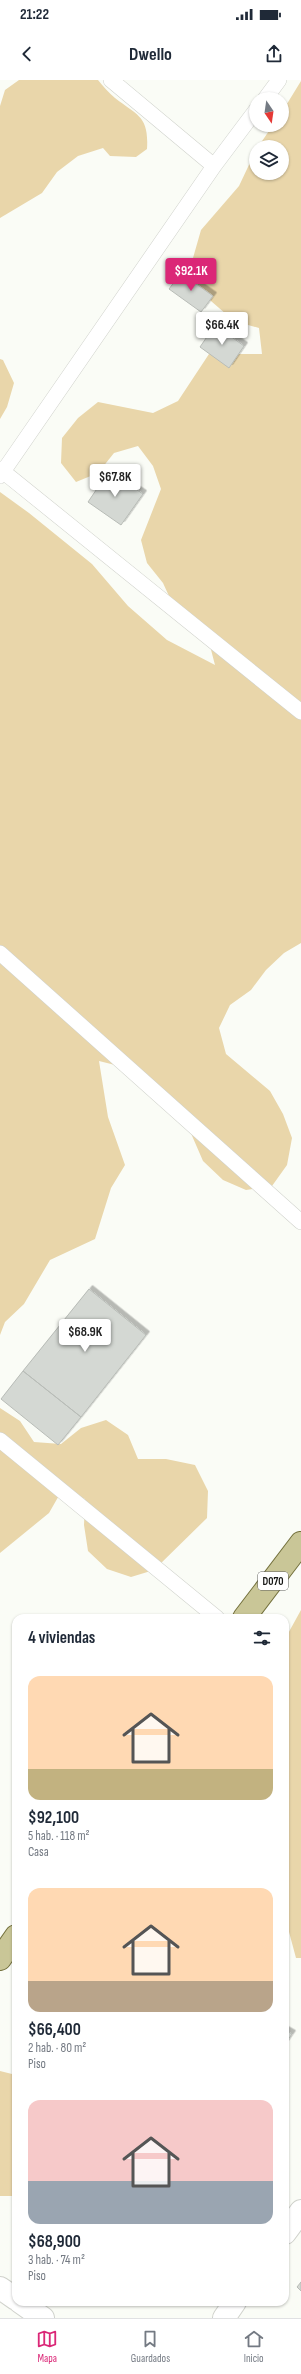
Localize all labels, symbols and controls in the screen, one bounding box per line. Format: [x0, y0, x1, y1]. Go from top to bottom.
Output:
text: 21:22 [20, 5, 49, 24]
icon: back [16, 43, 38, 65]
icon: share [263, 43, 285, 65]
text: Dwello [129, 44, 172, 65]
north arrow [249, 92, 289, 132]
map controls [249, 92, 289, 180]
button: layers [249, 140, 289, 180]
pin: $92.1K [158, 258, 224, 292]
text: $92.1K [174, 263, 208, 279]
pin: $66.4K [189, 312, 255, 346]
text: $66.4K [205, 317, 239, 333]
pin: $67.8K [82, 464, 148, 498]
text: $67.8K [99, 469, 131, 485]
pin: $68.9K [52, 1319, 118, 1353]
text: $68.9K [68, 1324, 102, 1340]
road number: D070 [258, 1572, 288, 1590]
icon: filters [251, 1627, 273, 1649]
text: 4 viviendas [28, 1628, 95, 1648]
icon: home [115, 1702, 187, 1774]
text: $92,100 [28, 1808, 79, 1828]
text: 5 hab. · 118 m² [28, 1828, 90, 1844]
text: Casa [28, 1844, 49, 1860]
icon: home [115, 1914, 187, 1986]
text: $66,400 [28, 2020, 81, 2040]
text: 2 hab. · 80 m² [28, 2040, 86, 2056]
text: Piso [28, 2056, 46, 2072]
icon: home [115, 2126, 187, 2198]
text: $68,900 [28, 2232, 81, 2252]
text: 3 hab. · 74 m² [28, 2252, 85, 2268]
text: Piso [28, 2268, 46, 2284]
tab: Mapa [36, 2328, 58, 2365]
tab: Guardados [131, 2328, 170, 2365]
tab: Inicio [243, 2328, 265, 2365]

